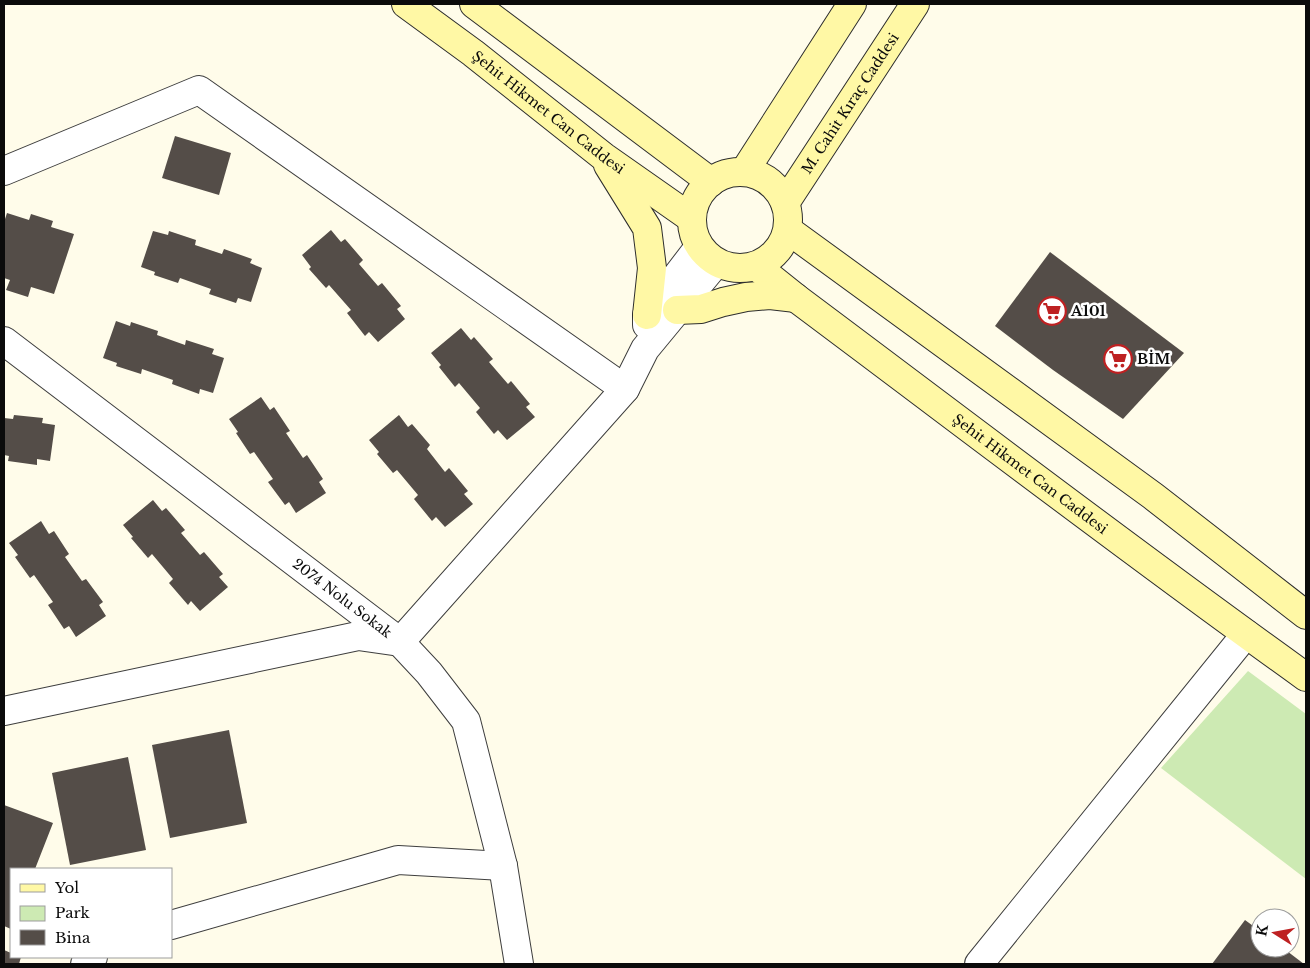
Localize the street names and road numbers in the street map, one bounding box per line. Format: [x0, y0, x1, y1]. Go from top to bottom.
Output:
street label: M. Cahit Kıraç Caddesi [798, 29, 903, 177]
street label: Şehit Hikmet Can Caddesi [468, 47, 629, 178]
street label: Şehit Hikmet Can Caddesi [949, 410, 1111, 538]
street label: 2074 Nolu Sokak [289, 555, 396, 642]

